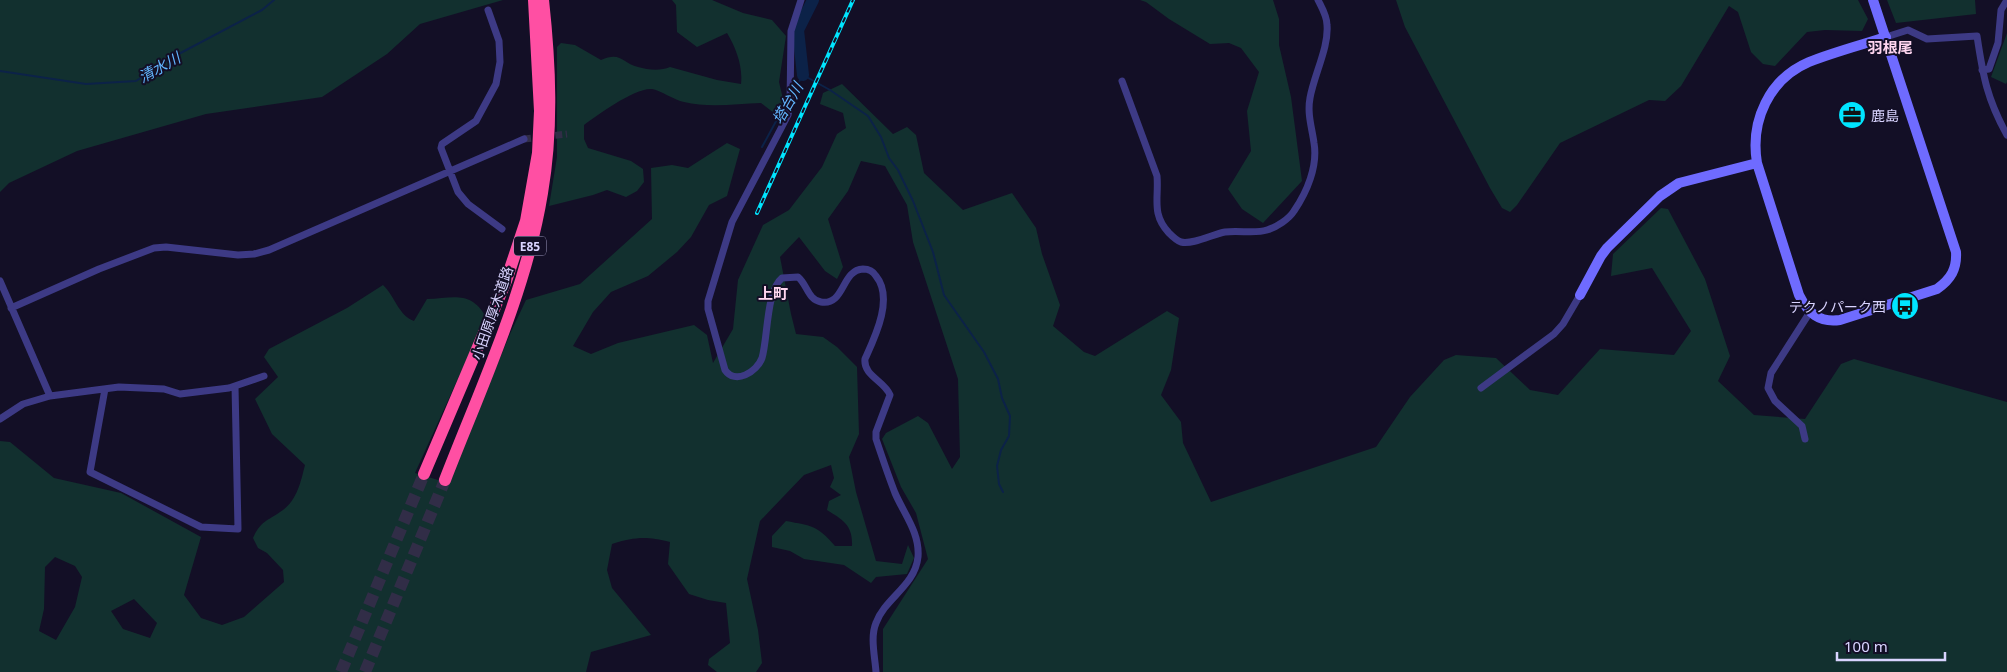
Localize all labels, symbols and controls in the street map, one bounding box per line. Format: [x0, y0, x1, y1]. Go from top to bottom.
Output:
district label: 羽根尾 [1867, 37, 1913, 57]
water label: 清水川 [134, 46, 185, 87]
water label: 塔台川 [767, 77, 808, 127]
office icon: 鹿島 [1837, 100, 1867, 130]
place label: 鹿島 [1871, 106, 1899, 125]
road number: E85 [514, 237, 546, 256]
street label: 小田原厚木道路 [467, 264, 517, 362]
district label: 上町 [758, 283, 788, 303]
bus stop icon: テクノパーク西 [1890, 291, 1920, 321]
place label: テクノパーク西 [1789, 297, 1886, 316]
scale bar [1837, 630, 1944, 662]
text: 100 m [1844, 636, 1888, 656]

